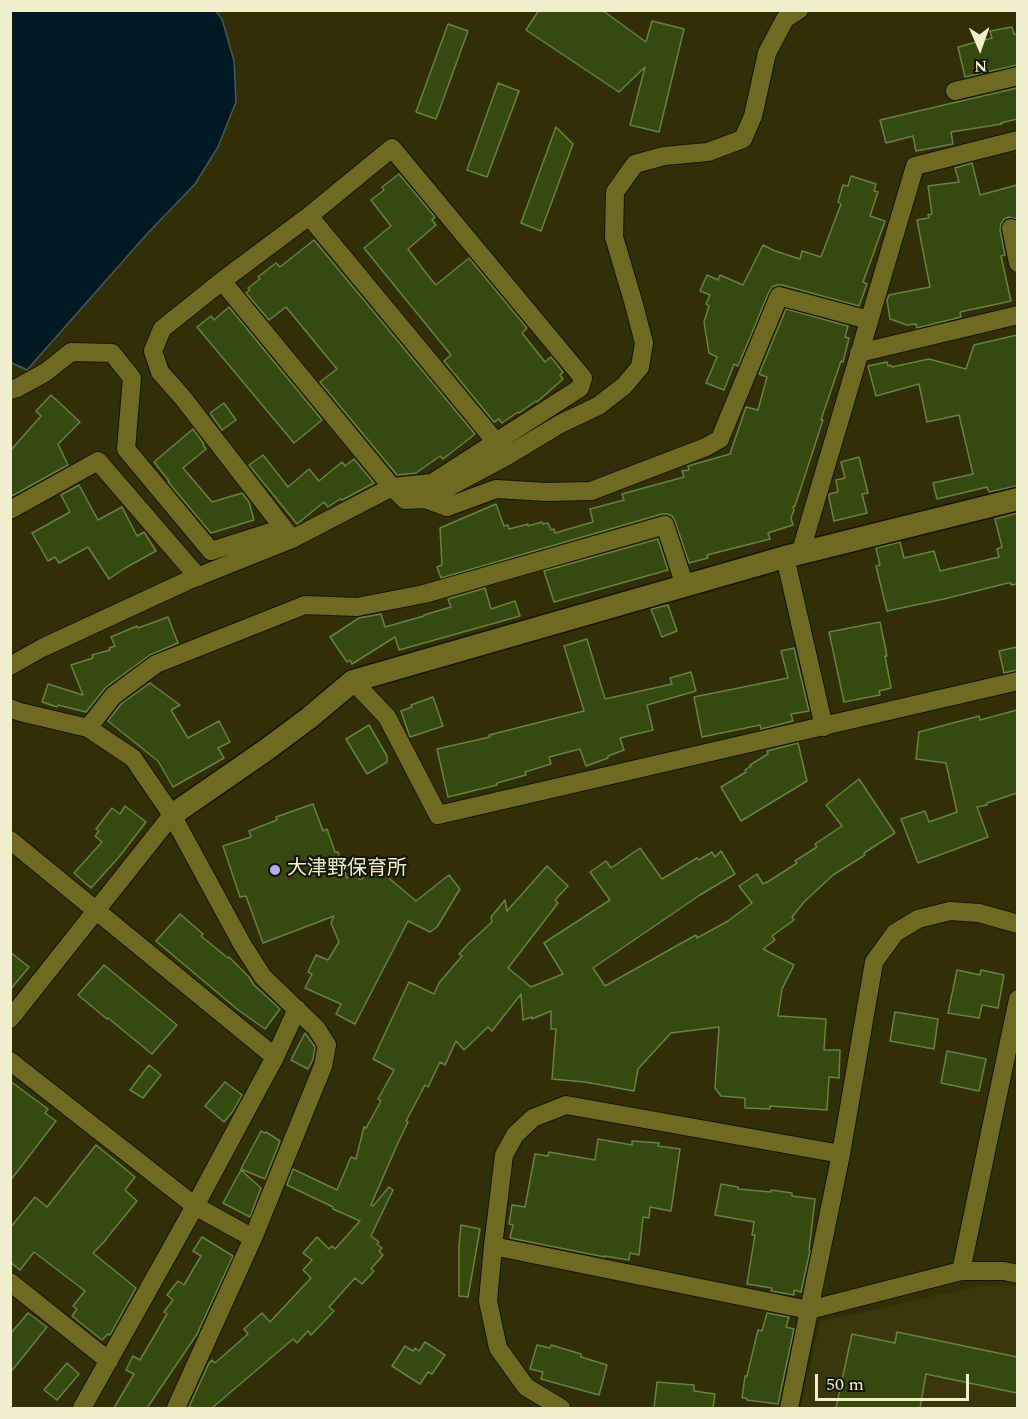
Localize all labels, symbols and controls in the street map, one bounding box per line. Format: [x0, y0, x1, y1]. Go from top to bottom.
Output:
north arrow [950, 18, 1010, 78]
text: N [974, 54, 988, 78]
place label: 大津野保育所 [287, 858, 407, 882]
marker: 大津野保育所 [268, 863, 282, 877]
scale bar [818, 1362, 972, 1400]
text: 50 m [826, 1371, 864, 1398]

